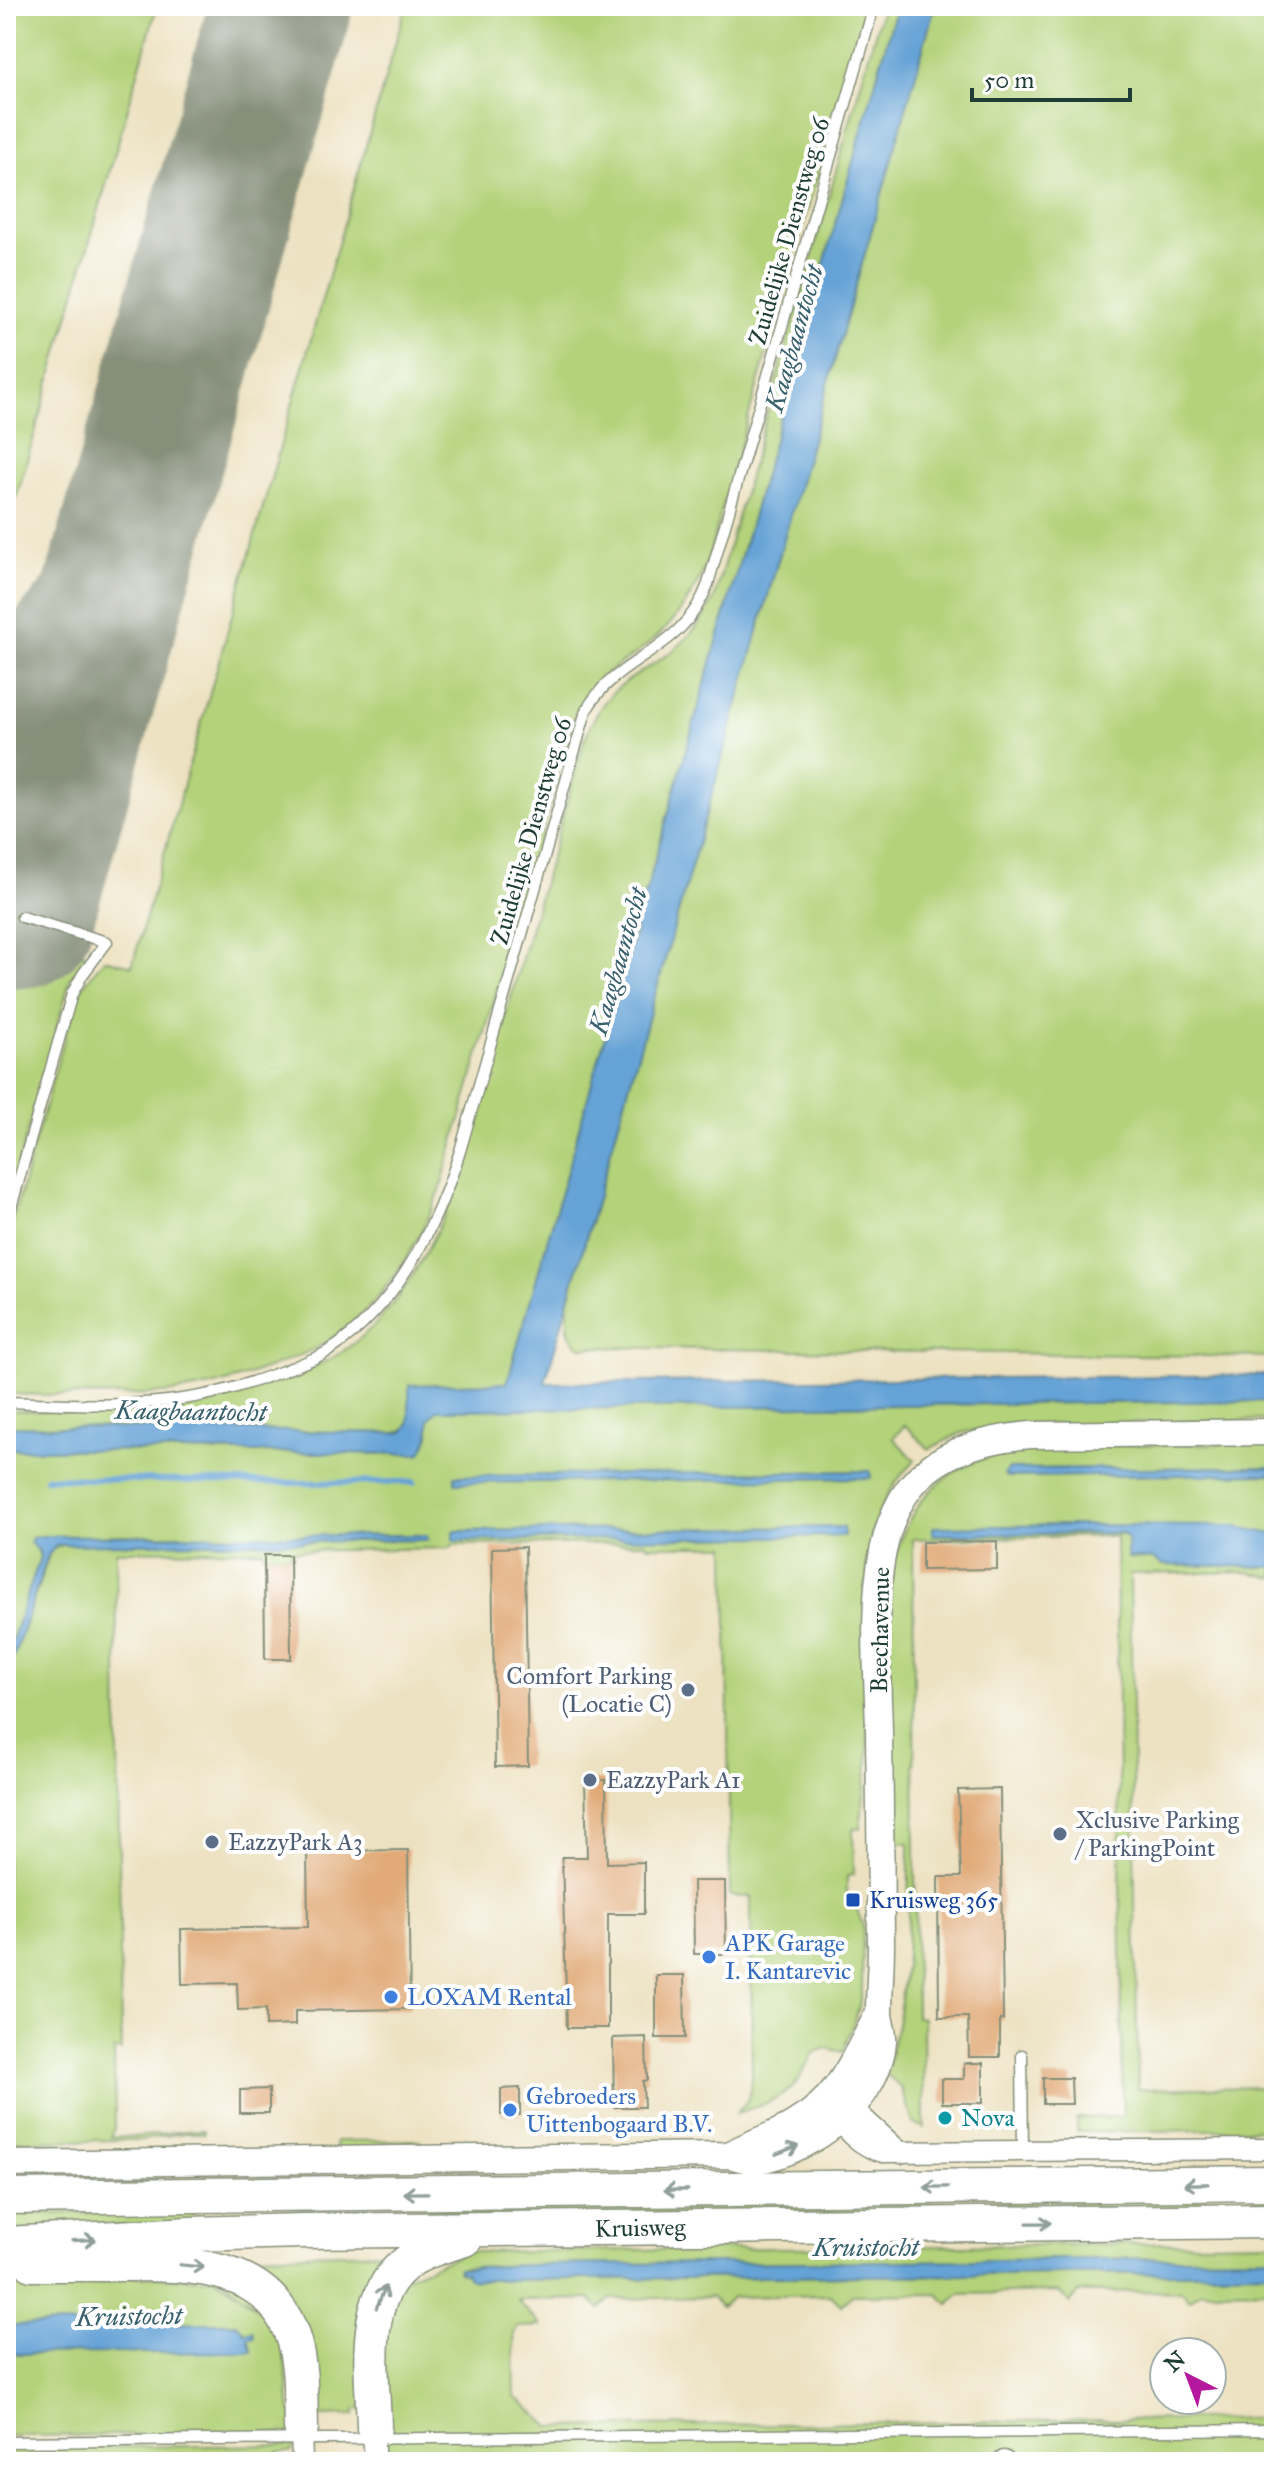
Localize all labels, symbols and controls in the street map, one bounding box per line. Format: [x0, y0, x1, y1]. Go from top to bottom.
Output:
scale bar [972, 52, 1130, 102]
text: 50 m [984, 65, 1034, 95]
street label: Zuidelijke Dienstweg 06 [742, 113, 836, 348]
water label: Kaagbaantocht [757, 259, 831, 417]
street label: Zuidelijke Dienstweg 06 [484, 713, 578, 948]
water label: Kaagbaantocht [581, 882, 655, 1040]
water label: Kaagbaantocht [113, 1394, 269, 1428]
street label: Beechavenue [864, 1567, 896, 1693]
place label: Comfort Parking (Locatie C) [506, 1661, 673, 1719]
marker: Comfort Parking (Locatie C) [679, 1681, 697, 1699]
place label: EazzyPark A1 [606, 1765, 741, 1795]
marker: EazzyPark A1 [581, 1771, 599, 1789]
place label: Xclusive Parking / ParkingPoint [1074, 1805, 1240, 1863]
marker: Xclusive Parking / ParkingPoint [1051, 1825, 1069, 1843]
place label: EazzyPark A3 [228, 1827, 363, 1857]
marker: EazzyPark A3 [203, 1833, 221, 1851]
place label: Kruisweg 365 [869, 1885, 998, 1915]
marker: Kruisweg 365 [844, 1891, 862, 1909]
place label: APK Garage I. Kantarevic [724, 1928, 851, 1986]
marker: APK Garage I. Kantarevic [700, 1948, 718, 1966]
place label: LOXAM Rental [407, 1982, 572, 2012]
marker: LOXAM Rental [382, 1988, 400, 2006]
place label: Gebroeders Uittenbogaard B.V. [526, 2081, 712, 2139]
marker: Gebroeders Uittenbogaard B.V. [501, 2101, 519, 2119]
place label: Nova [961, 2103, 1015, 2133]
marker: Nova [936, 2109, 954, 2127]
one-way arrow [774, 2142, 799, 2156]
one-way arrow [1183, 2176, 1210, 2192]
one-way arrow [923, 2179, 950, 2195]
one-way arrow [663, 2182, 690, 2198]
one-way arrow [403, 2185, 430, 2200]
street label: Kruisweg [594, 2212, 687, 2244]
one-way arrow [1025, 2216, 1052, 2231]
water label: Kruistocht [811, 2231, 921, 2263]
one-way arrow [70, 2232, 97, 2247]
one-way arrow [178, 2258, 205, 2273]
one-way arrow [374, 2286, 389, 2310]
water label: Kruistocht [74, 2299, 184, 2333]
north arrow [1148, 2336, 1228, 2416]
text: N [1159, 2345, 1191, 2378]

